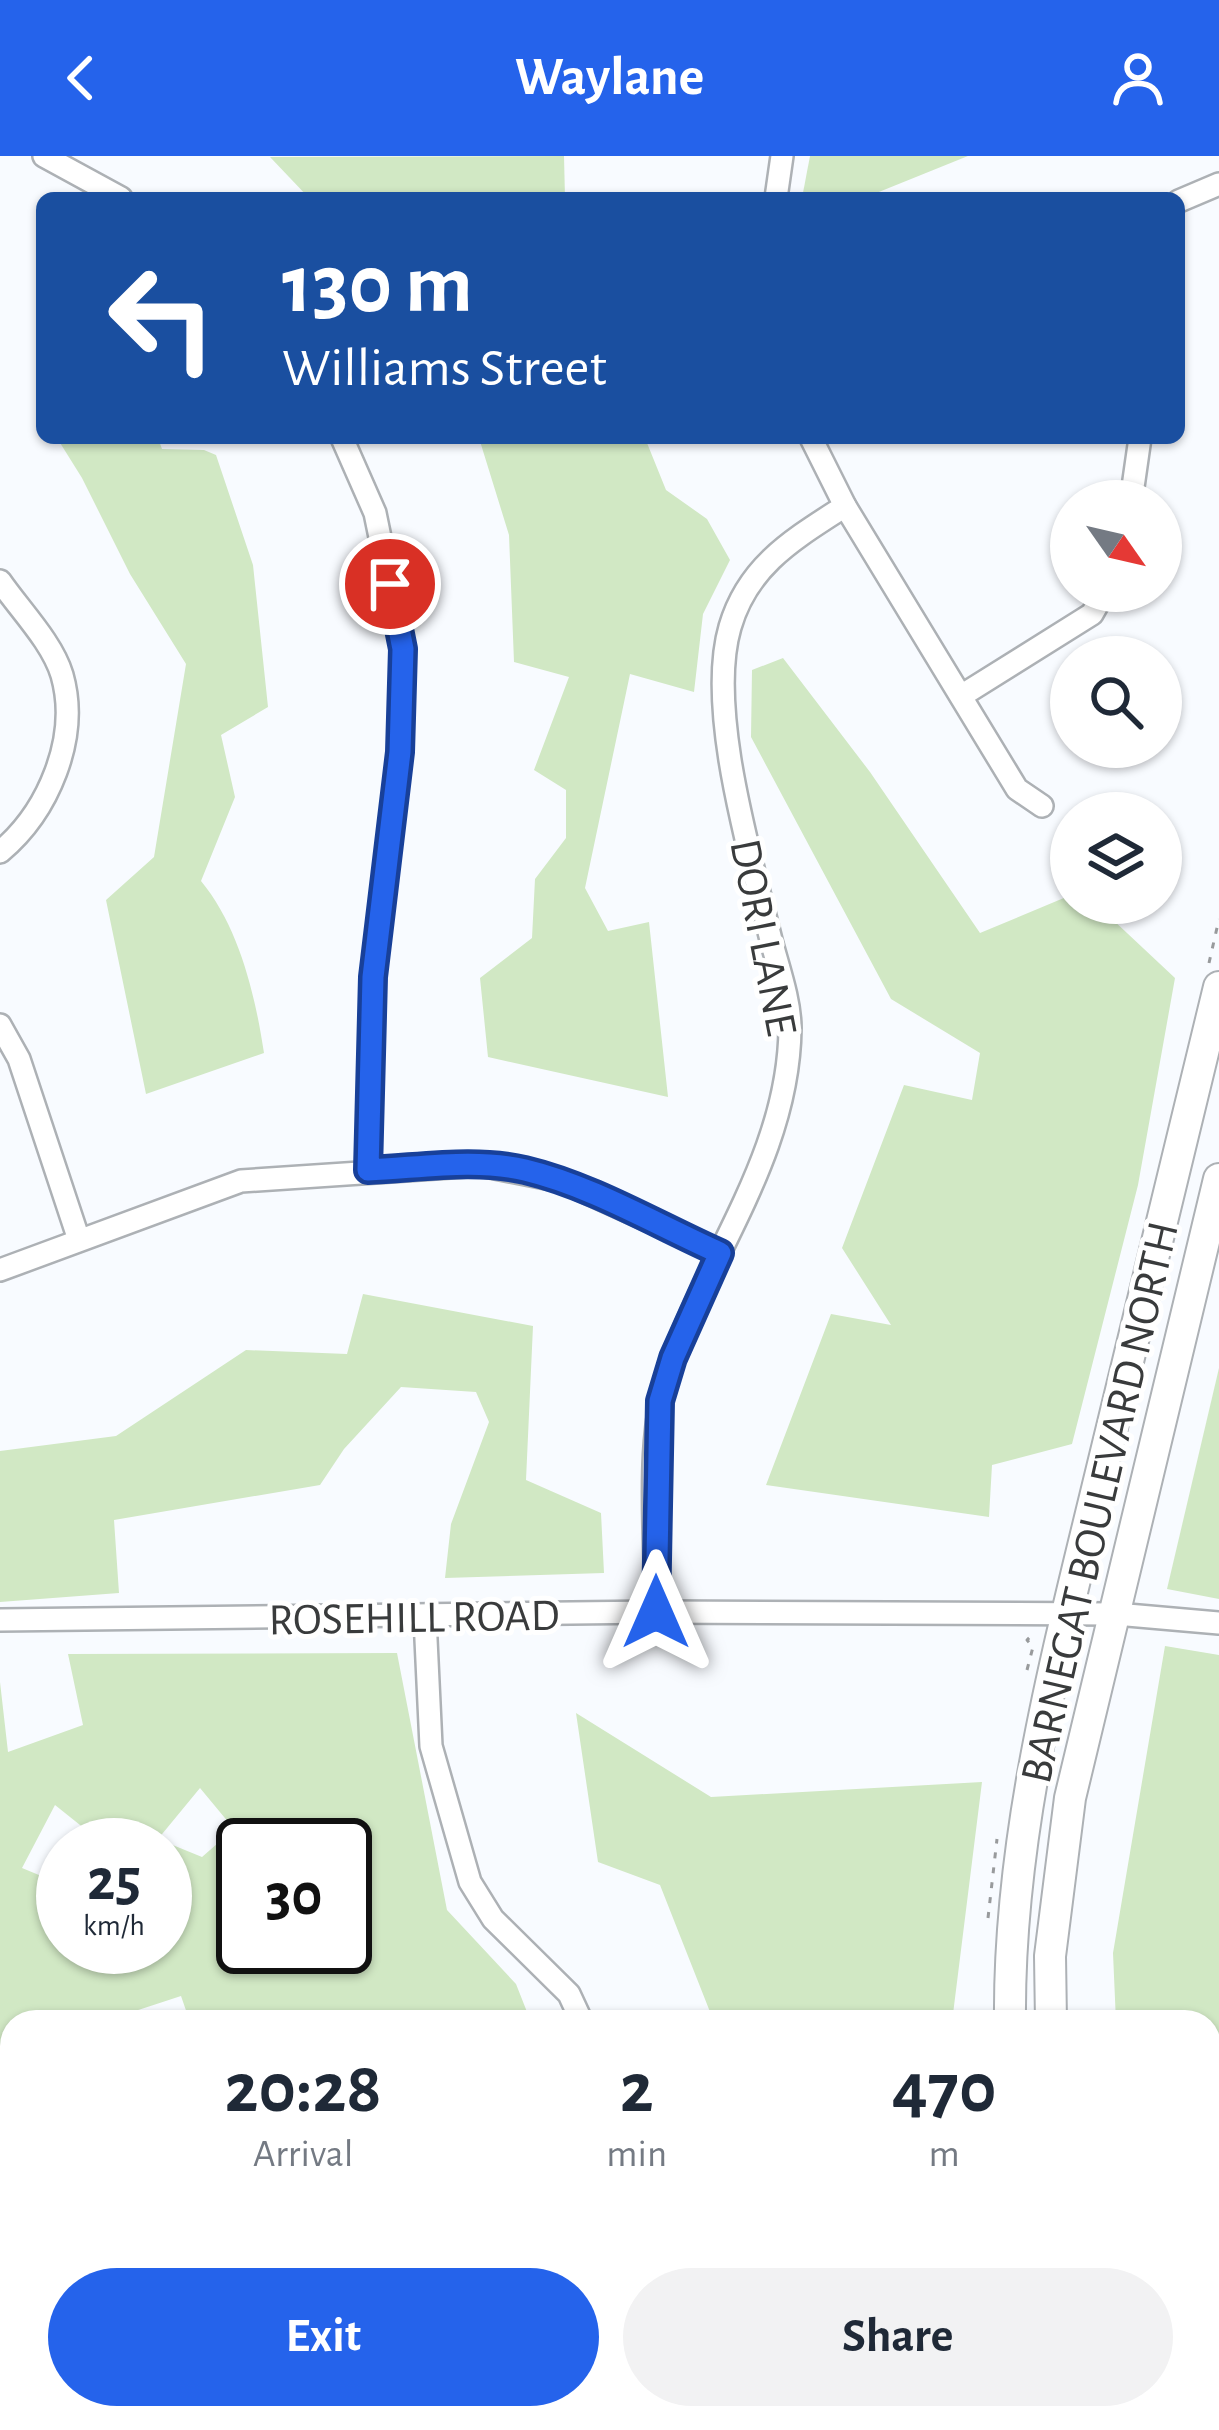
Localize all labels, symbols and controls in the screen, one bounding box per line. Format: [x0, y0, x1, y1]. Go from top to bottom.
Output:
icon: back [48, 45, 114, 111]
icon: person [1105, 45, 1171, 111]
text: Waylane [515, 51, 704, 105]
icon: left [84, 240, 240, 396]
text: 130 m [282, 244, 473, 328]
text: Williams Street [282, 342, 607, 396]
north arrow [1050, 480, 1182, 612]
map controls [1050, 480, 1182, 924]
pin [339, 533, 441, 635]
icon: arrive [357, 551, 423, 617]
button: search [1050, 636, 1182, 768]
button: layers [1050, 792, 1182, 924]
street label: DORI LANE [721, 835, 804, 1040]
street label: BARNEGAT BOULEVARD NORTH [1014, 1217, 1187, 1788]
position arrow [593, 1549, 719, 1675]
street label: ROSEHILL ROAD [268, 1593, 560, 1644]
speed limit sign: 30 [216, 1818, 372, 1974]
text: 25 [87, 1851, 141, 1911]
text: km/h [83, 1911, 145, 1941]
text: 20:28 [225, 2053, 382, 2125]
text: 2 [620, 2053, 654, 2125]
text: 470 [892, 2053, 996, 2125]
text: Arrival [253, 2135, 353, 2174]
text: min [606, 2135, 667, 2174]
text: m [928, 2135, 960, 2174]
button: Exit [48, 2268, 599, 2406]
button: Share [623, 2268, 1173, 2406]

